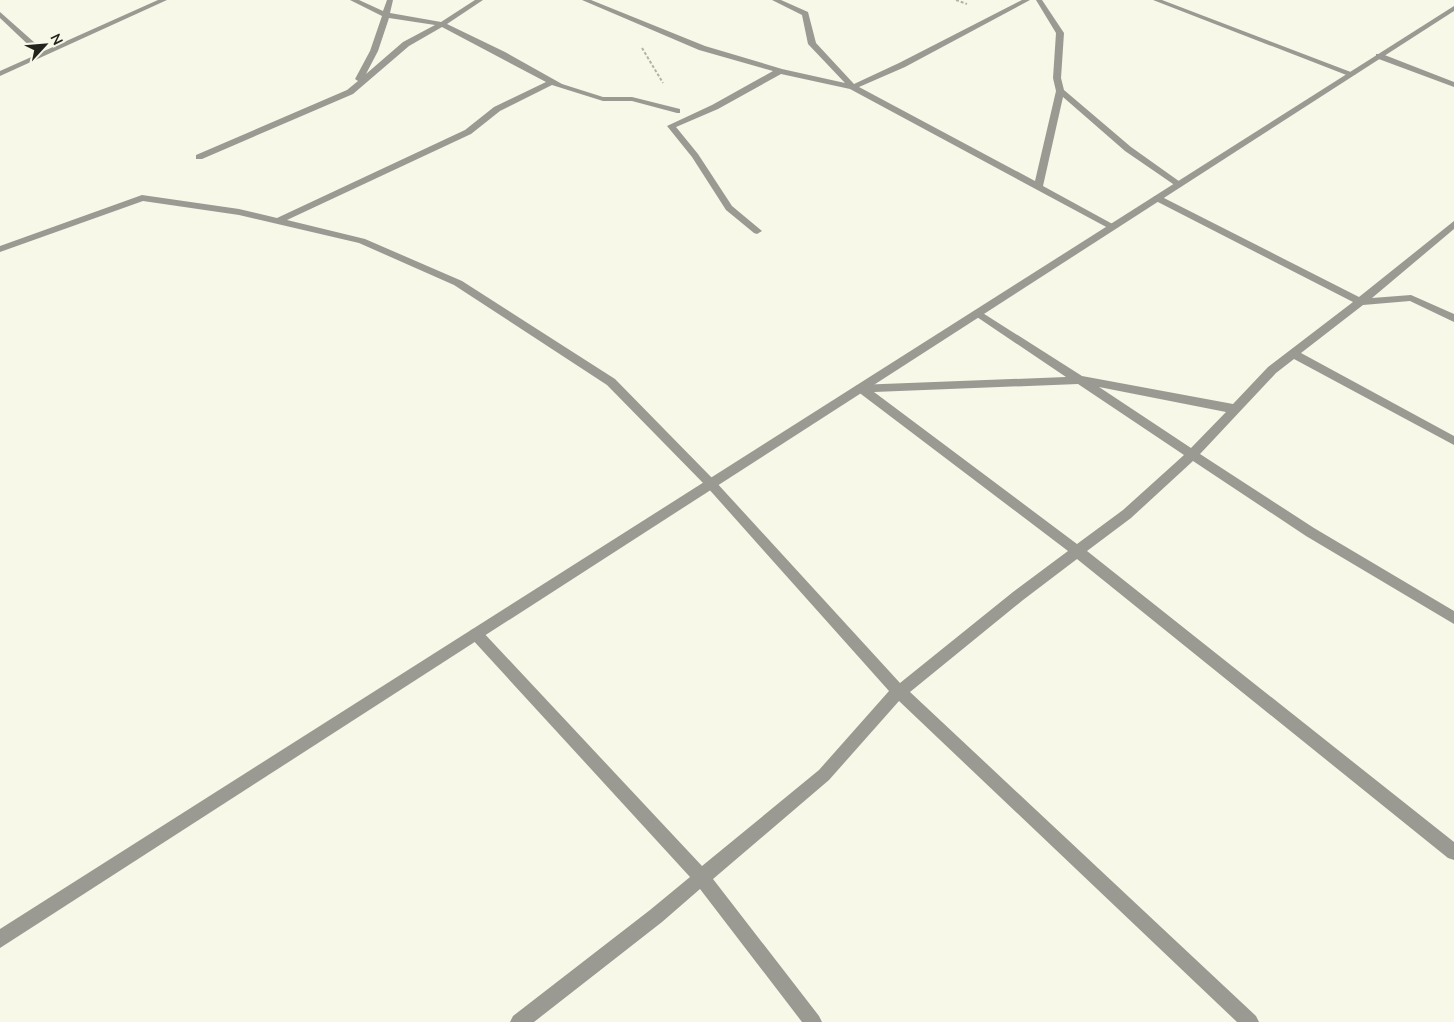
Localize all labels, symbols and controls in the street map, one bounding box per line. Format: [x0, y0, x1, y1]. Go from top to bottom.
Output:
north arrow [20, 20, 70, 70]
text: N [45, 31, 67, 48]

